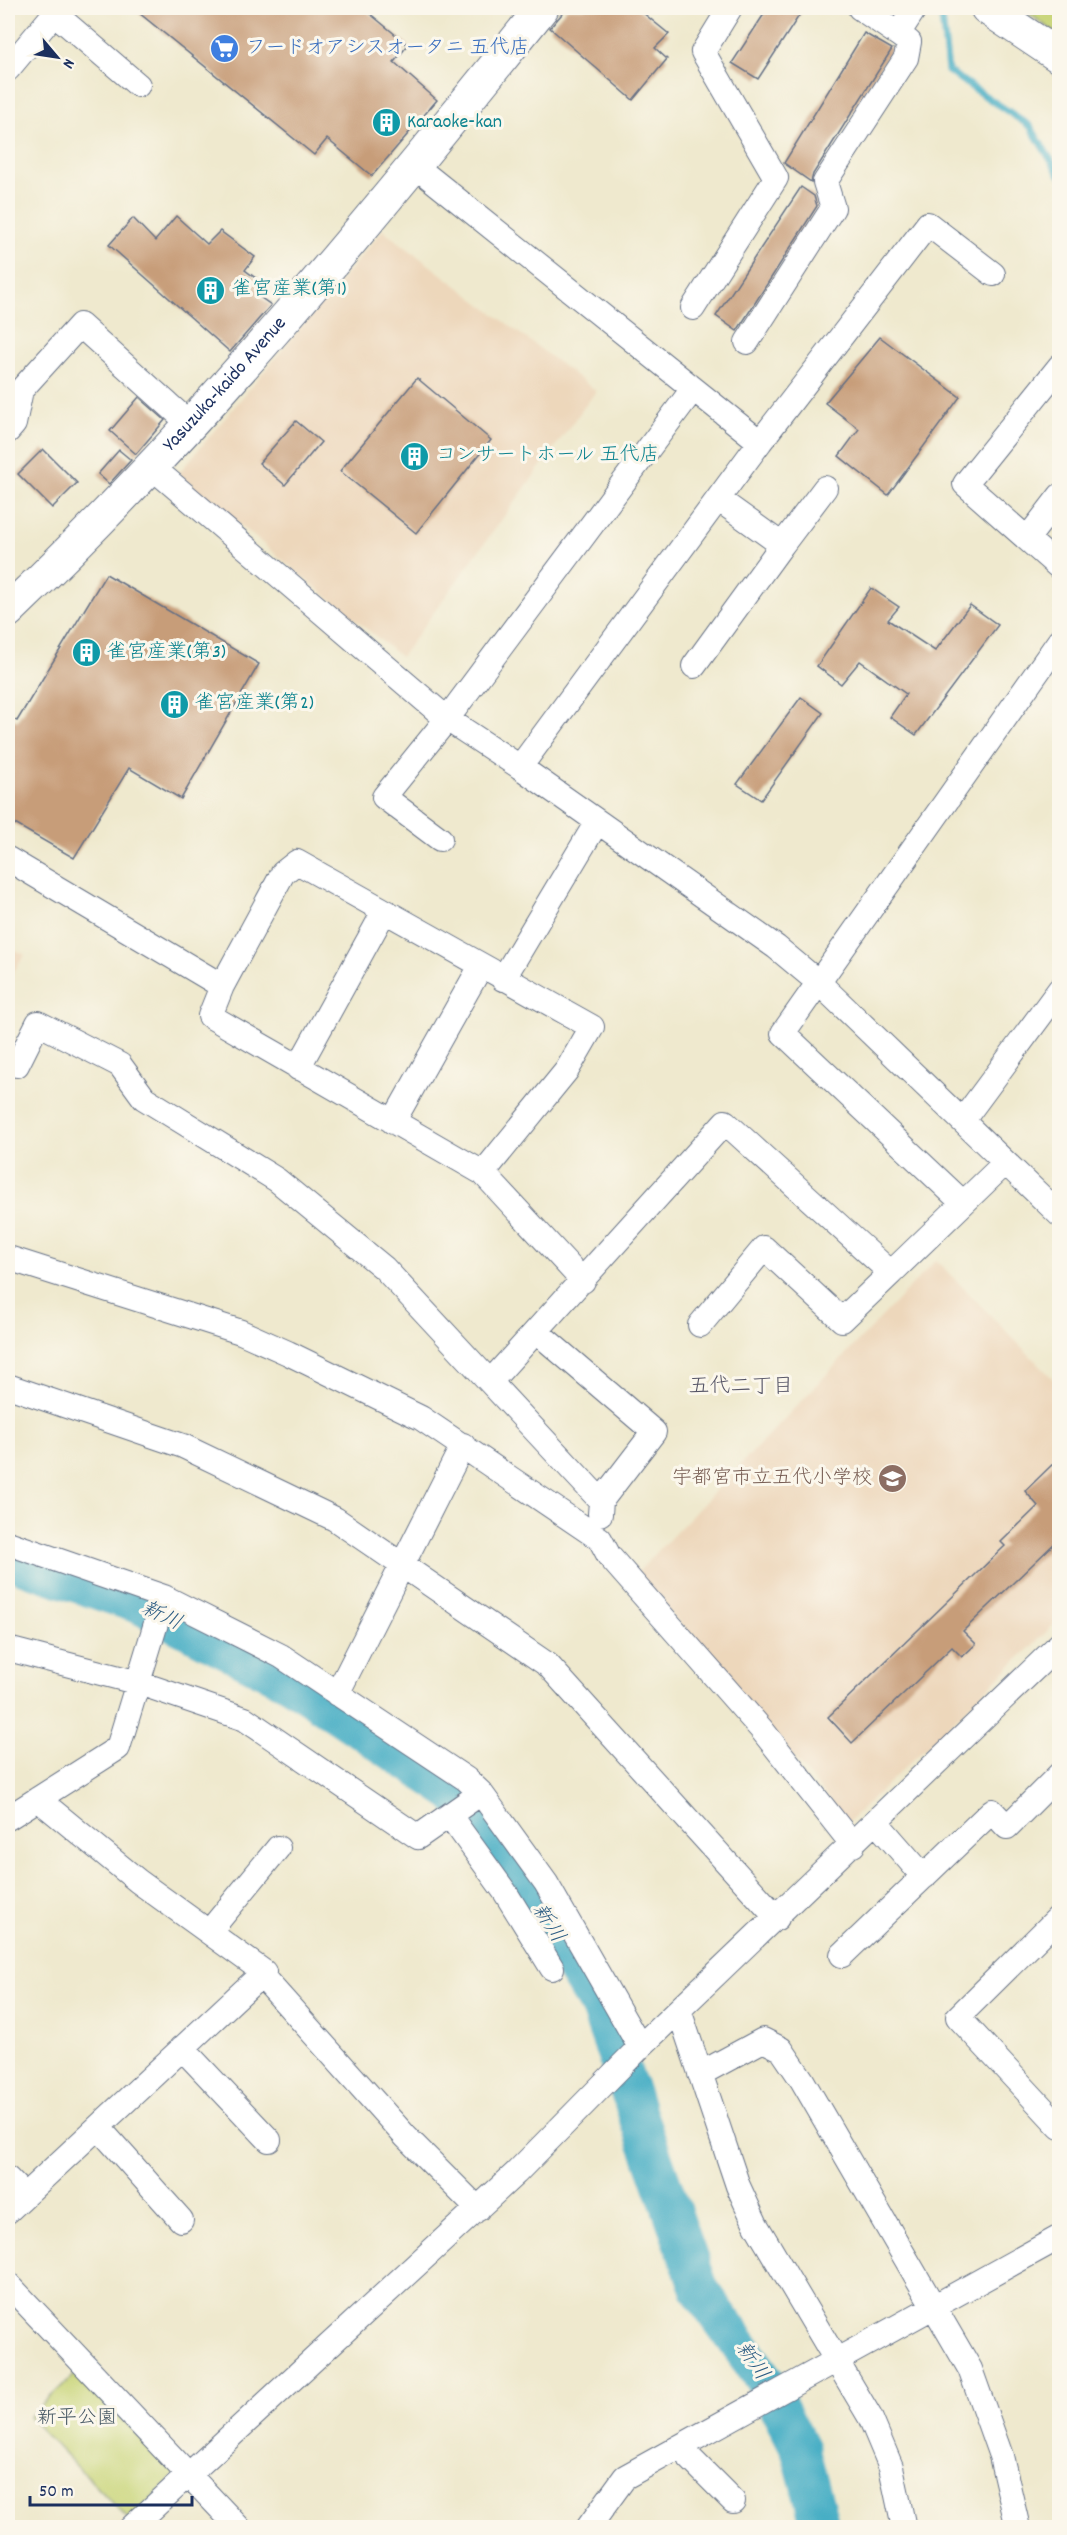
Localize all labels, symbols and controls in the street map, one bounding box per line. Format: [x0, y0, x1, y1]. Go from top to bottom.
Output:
north arrow [27, 27, 87, 87]
supermarket icon: フードオアシスオータニ 五代店 [209, 33, 241, 65]
place label: フードオアシスオータニ 五代店 [246, 35, 529, 63]
text: N [56, 54, 80, 72]
building icon: Karaoke-kan [370, 107, 402, 139]
place label: Karaoke-kan [407, 109, 502, 137]
building icon: 雀宮産業(第1) [195, 274, 227, 306]
place label: 雀宮産業(第1) [232, 276, 346, 304]
street label: Yasuzuka-kaido Avenue [157, 311, 294, 459]
building icon: コンサートホール 五代店 [399, 440, 431, 472]
place label: コンサートホール 五代店 [436, 442, 659, 470]
building icon: 雀宮産業(第3) [70, 637, 102, 669]
place label: 雀宮産業(第3) [107, 639, 226, 667]
building icon: 雀宮産業(第2) [158, 688, 190, 720]
place label: 雀宮産業(第2) [195, 690, 314, 718]
district label: 五代二丁目 [689, 1373, 794, 1403]
school or university icon: 宇都宮市立五代小学校 [877, 1463, 909, 1495]
place label: 宇都宮市立五代小学校 [672, 1465, 872, 1493]
water label: 新川 [136, 1594, 186, 1640]
water label: 新川 [523, 1898, 571, 1950]
water label: 新川 [727, 2336, 775, 2388]
park label: 新平公園 [37, 2405, 117, 2433]
scale bar [30, 2469, 192, 2507]
text: 50 m [39, 2480, 74, 2505]

